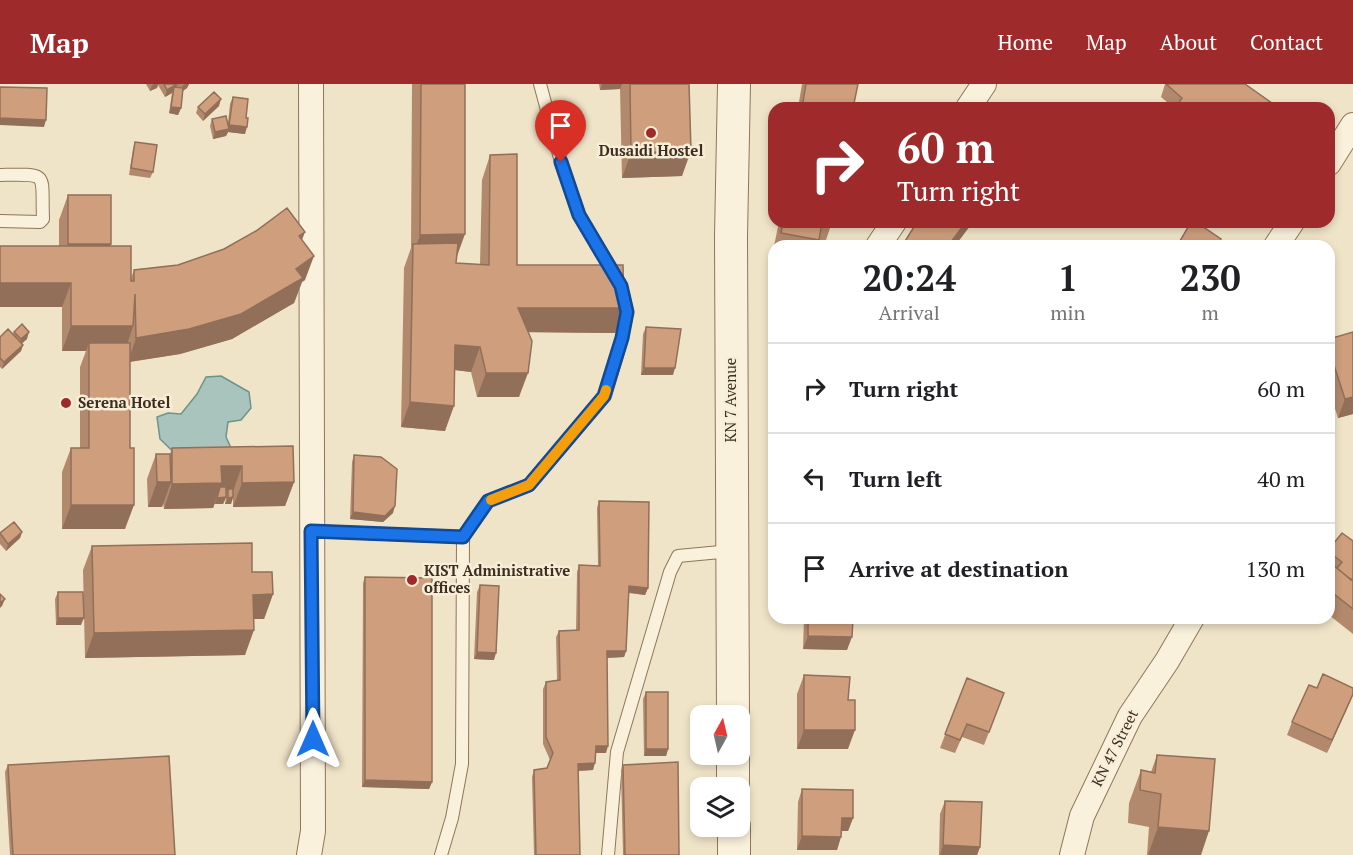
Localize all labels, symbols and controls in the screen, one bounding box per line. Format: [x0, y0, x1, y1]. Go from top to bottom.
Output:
text: Map [30, 24, 89, 61]
text: Home [997, 28, 1053, 56]
text: Map [1086, 28, 1127, 56]
text: About [1160, 28, 1217, 56]
text: Contact [1250, 28, 1323, 56]
pin [535, 100, 586, 162]
icon: arrive [544, 109, 577, 142]
text: 60 m [897, 119, 995, 175]
marker: Dusaidi Hostel [644, 126, 658, 140]
icon: right [798, 126, 876, 204]
place label: Dusaidi Hostel [599, 140, 703, 160]
text: Turn right [897, 173, 1020, 209]
text: 20:24 [862, 254, 956, 301]
text: 1 [1058, 254, 1078, 301]
text: 230 [1180, 254, 1241, 301]
text: Arrival [878, 299, 940, 326]
text: min [1050, 299, 1085, 326]
text: m [1202, 299, 1219, 326]
street label: KN 7 Avenue [720, 358, 740, 442]
icon: right [798, 372, 831, 405]
text: Turn right [849, 374, 958, 403]
text: 60 m [1257, 374, 1305, 403]
place label: Serena Hotel [78, 392, 170, 412]
marker: Serena Hotel [59, 396, 73, 410]
icon: left [798, 462, 831, 495]
text: Turn left [849, 464, 942, 493]
text: 40 m [1257, 464, 1305, 493]
icon: arrive [798, 552, 831, 585]
text: Arrive at destination [849, 554, 1068, 583]
text: 130 m [1245, 554, 1305, 583]
place label: KIST Administrative offices [424, 560, 570, 597]
marker: KIST Administrative offices [405, 573, 419, 587]
north arrow [690, 705, 750, 765]
map controls [690, 705, 750, 837]
street label: KN 47 Street [1086, 705, 1142, 790]
position arrow [281, 707, 345, 771]
button: layers [690, 777, 750, 837]

